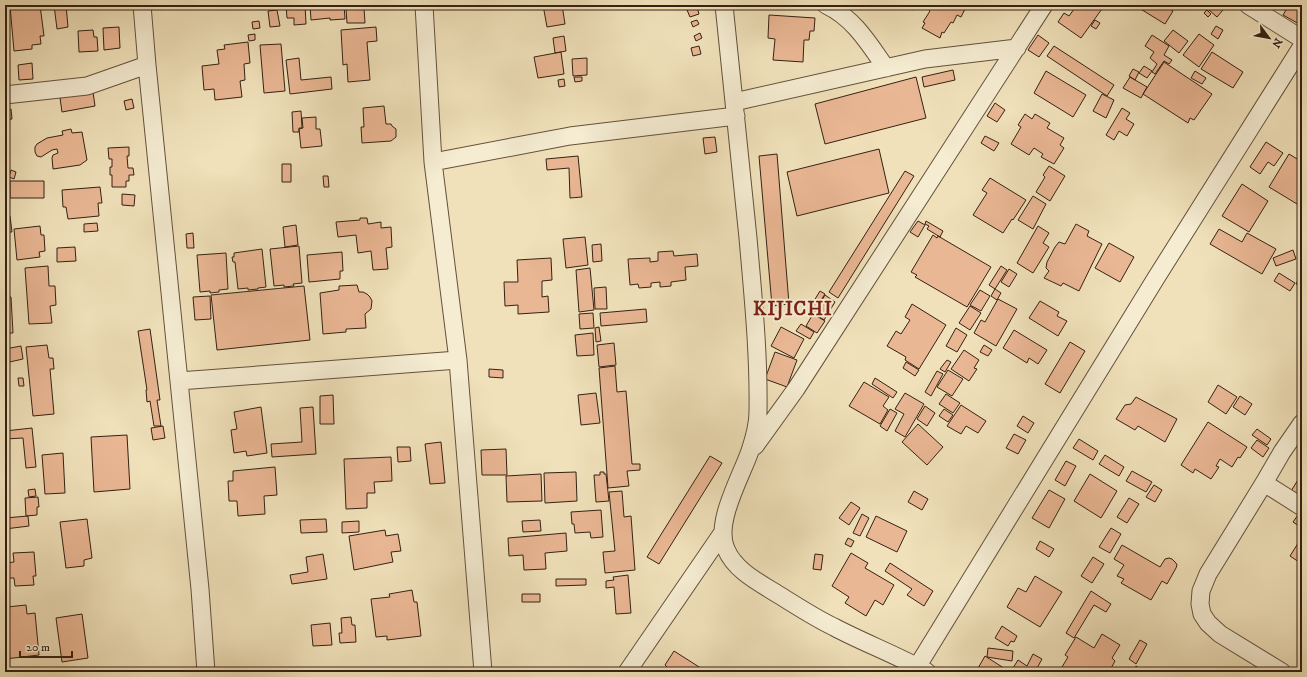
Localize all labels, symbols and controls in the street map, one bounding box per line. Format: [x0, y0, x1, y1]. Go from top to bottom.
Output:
north arrow [1249, 18, 1289, 58]
text: N [1268, 35, 1285, 50]
district label: KIJICHI [753, 298, 833, 321]
scale bar [20, 633, 72, 659]
text: 20 m [26, 640, 50, 655]

